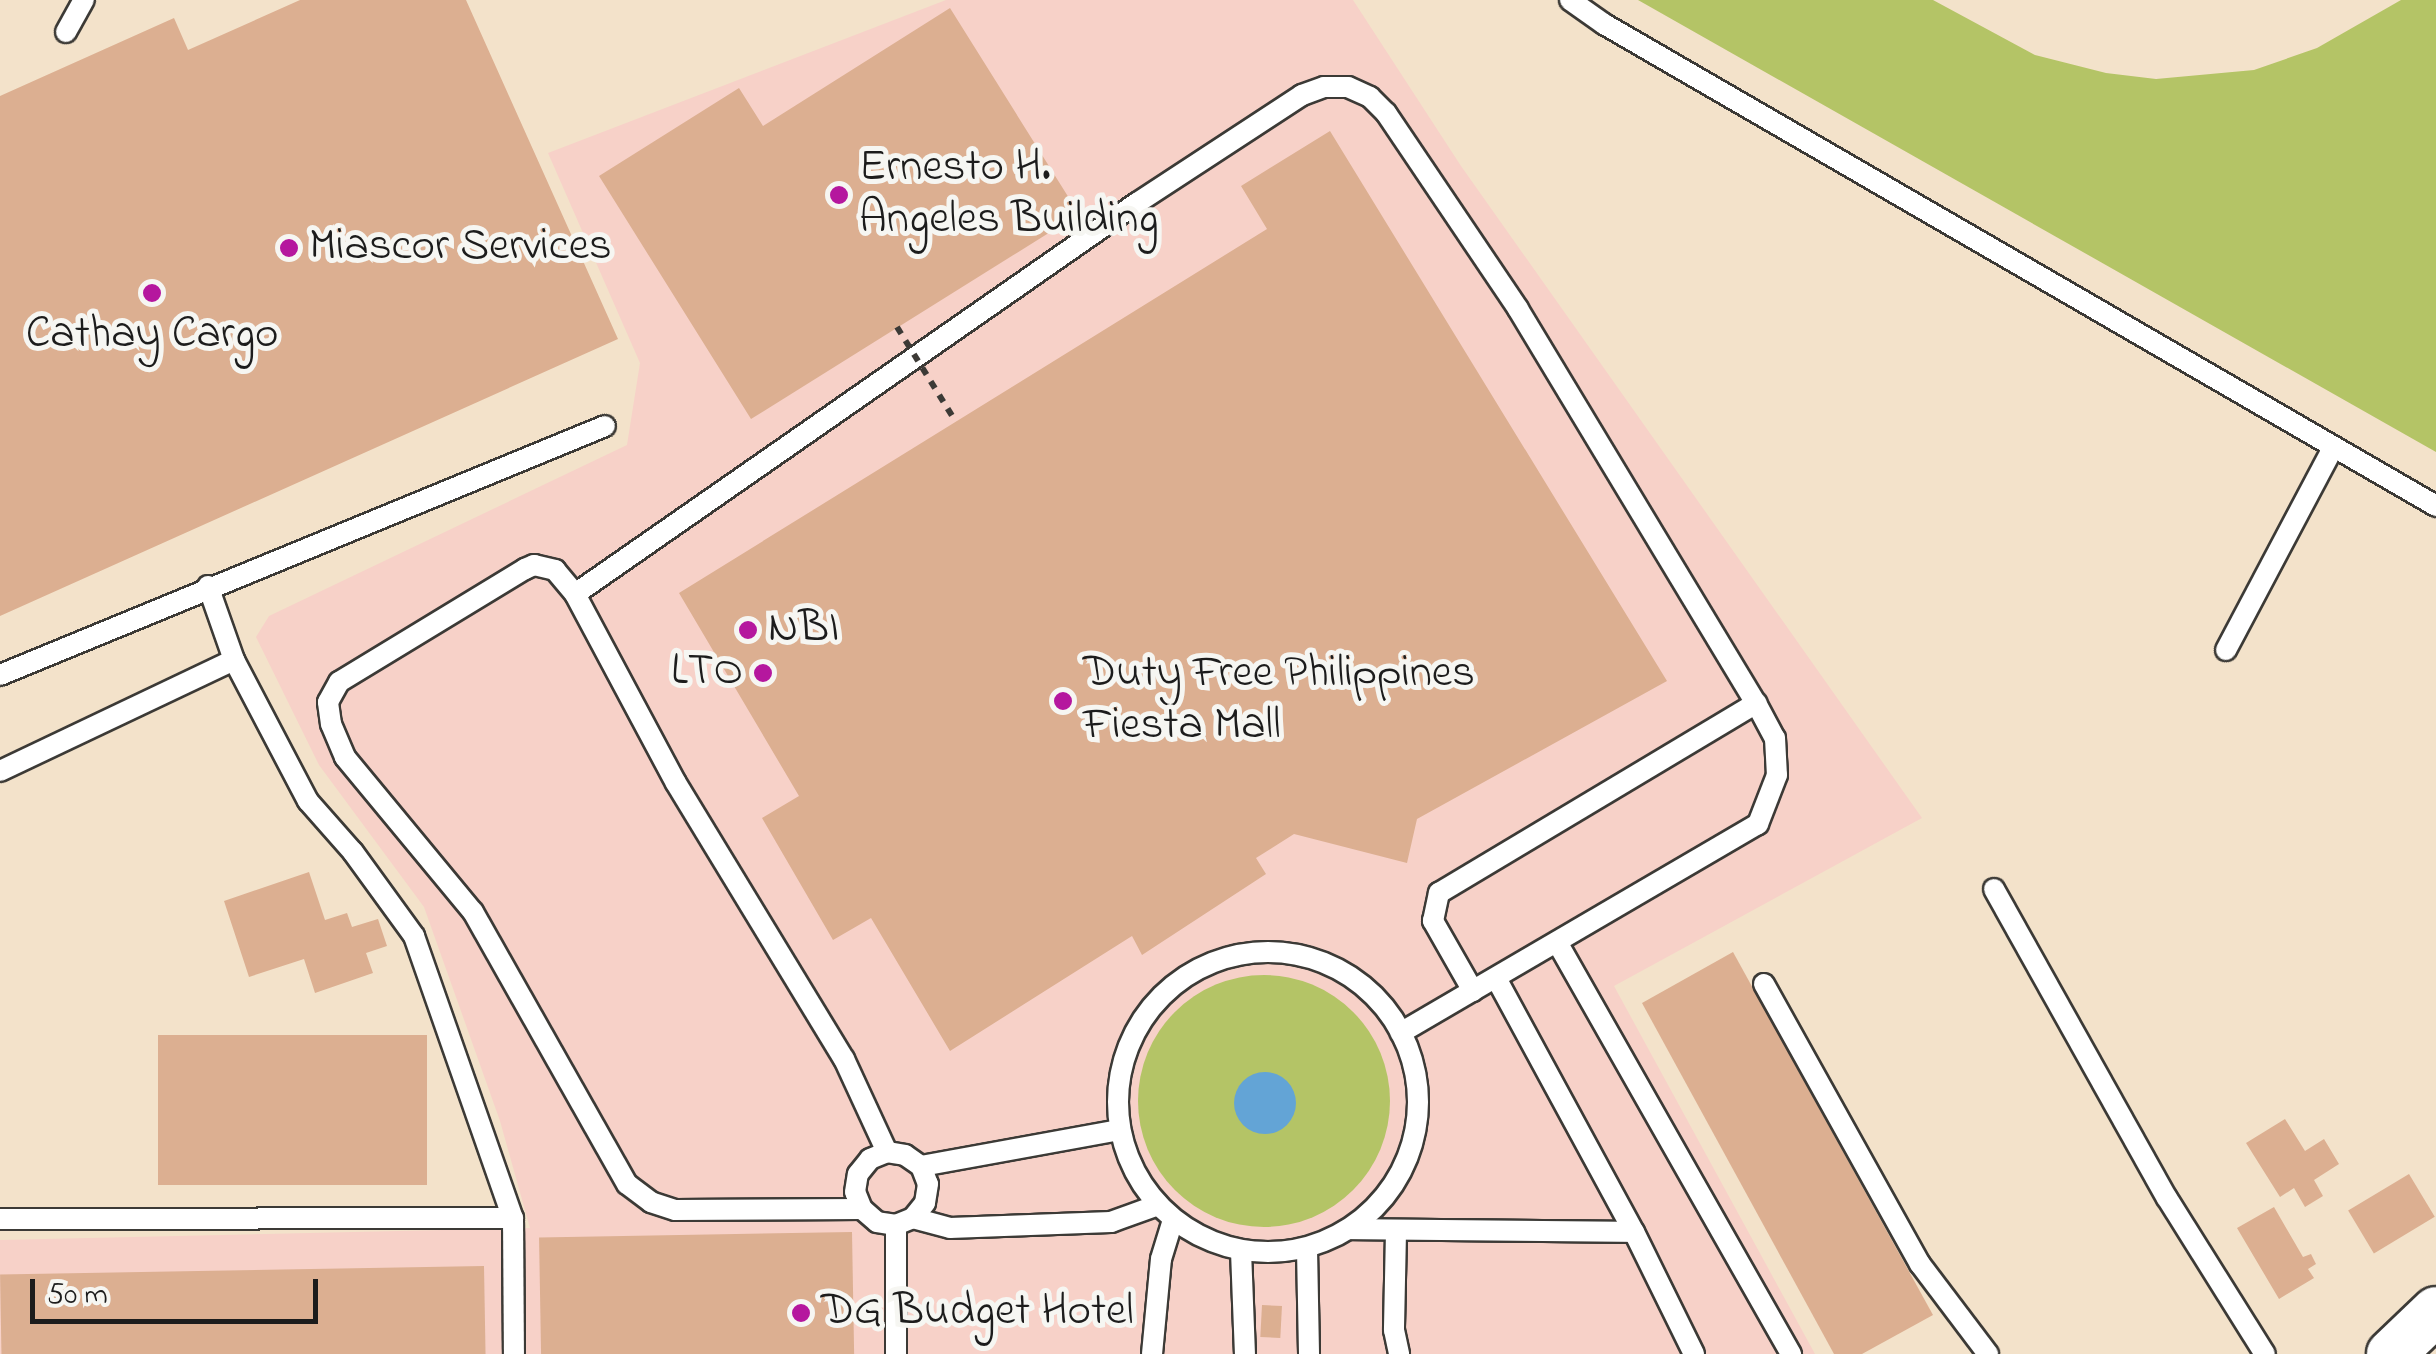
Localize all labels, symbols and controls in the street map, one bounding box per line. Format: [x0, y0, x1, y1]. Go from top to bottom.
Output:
place label: Ernesto H. Angeles Building [859, 142, 1159, 248]
marker: Ernesto H. Angeles Building [828, 184, 850, 206]
place label: Miascor Services [309, 221, 612, 275]
marker: Miascor Services [278, 237, 300, 259]
marker: Cathay Cargo [141, 282, 163, 304]
place label: Cathay Cargo [26, 309, 278, 363]
place label: NBI [768, 603, 839, 657]
marker: NBI [737, 619, 759, 641]
place label: LTO [671, 646, 743, 700]
place label: Duty Free Philippines Fiesta Mall [1083, 648, 1475, 754]
marker: LTO [752, 662, 774, 684]
marker: Duty Free Philippines Fiesta Mall [1052, 690, 1074, 712]
scale bar [35, 1259, 322, 1321]
text: 50 m [47, 1274, 108, 1318]
place label: DG Budget Hotel [821, 1286, 1134, 1340]
marker: DG Budget Hotel [790, 1302, 812, 1324]

